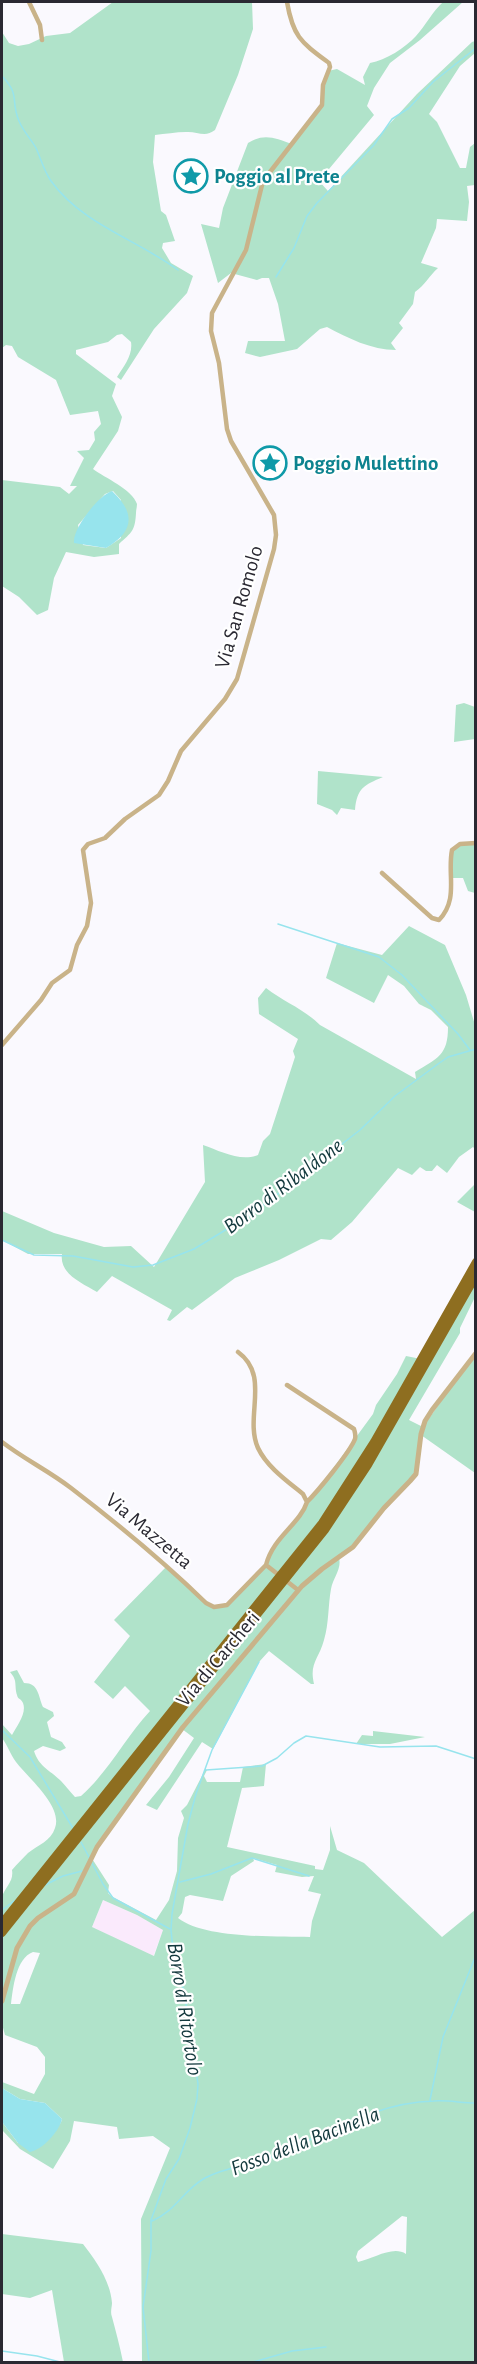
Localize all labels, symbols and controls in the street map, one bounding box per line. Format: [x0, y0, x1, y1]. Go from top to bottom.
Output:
place icon: Poggio al Prete [173, 158, 209, 194]
place label: Poggio al Prete [214, 166, 340, 187]
place icon: Poggio Mulettino [252, 445, 288, 481]
place label: Poggio Mulettino [293, 453, 438, 474]
street label: Via San Romolo [211, 543, 267, 671]
water label: Borro di Ribaldone [219, 1134, 347, 1238]
street label: Via Mazzetta [102, 1489, 197, 1573]
street label: Via di Carcheri [172, 1607, 264, 1711]
water label: Borro di Ritortolo [164, 1941, 206, 2077]
water label: Fosso della Bacinella [228, 2103, 382, 2179]

